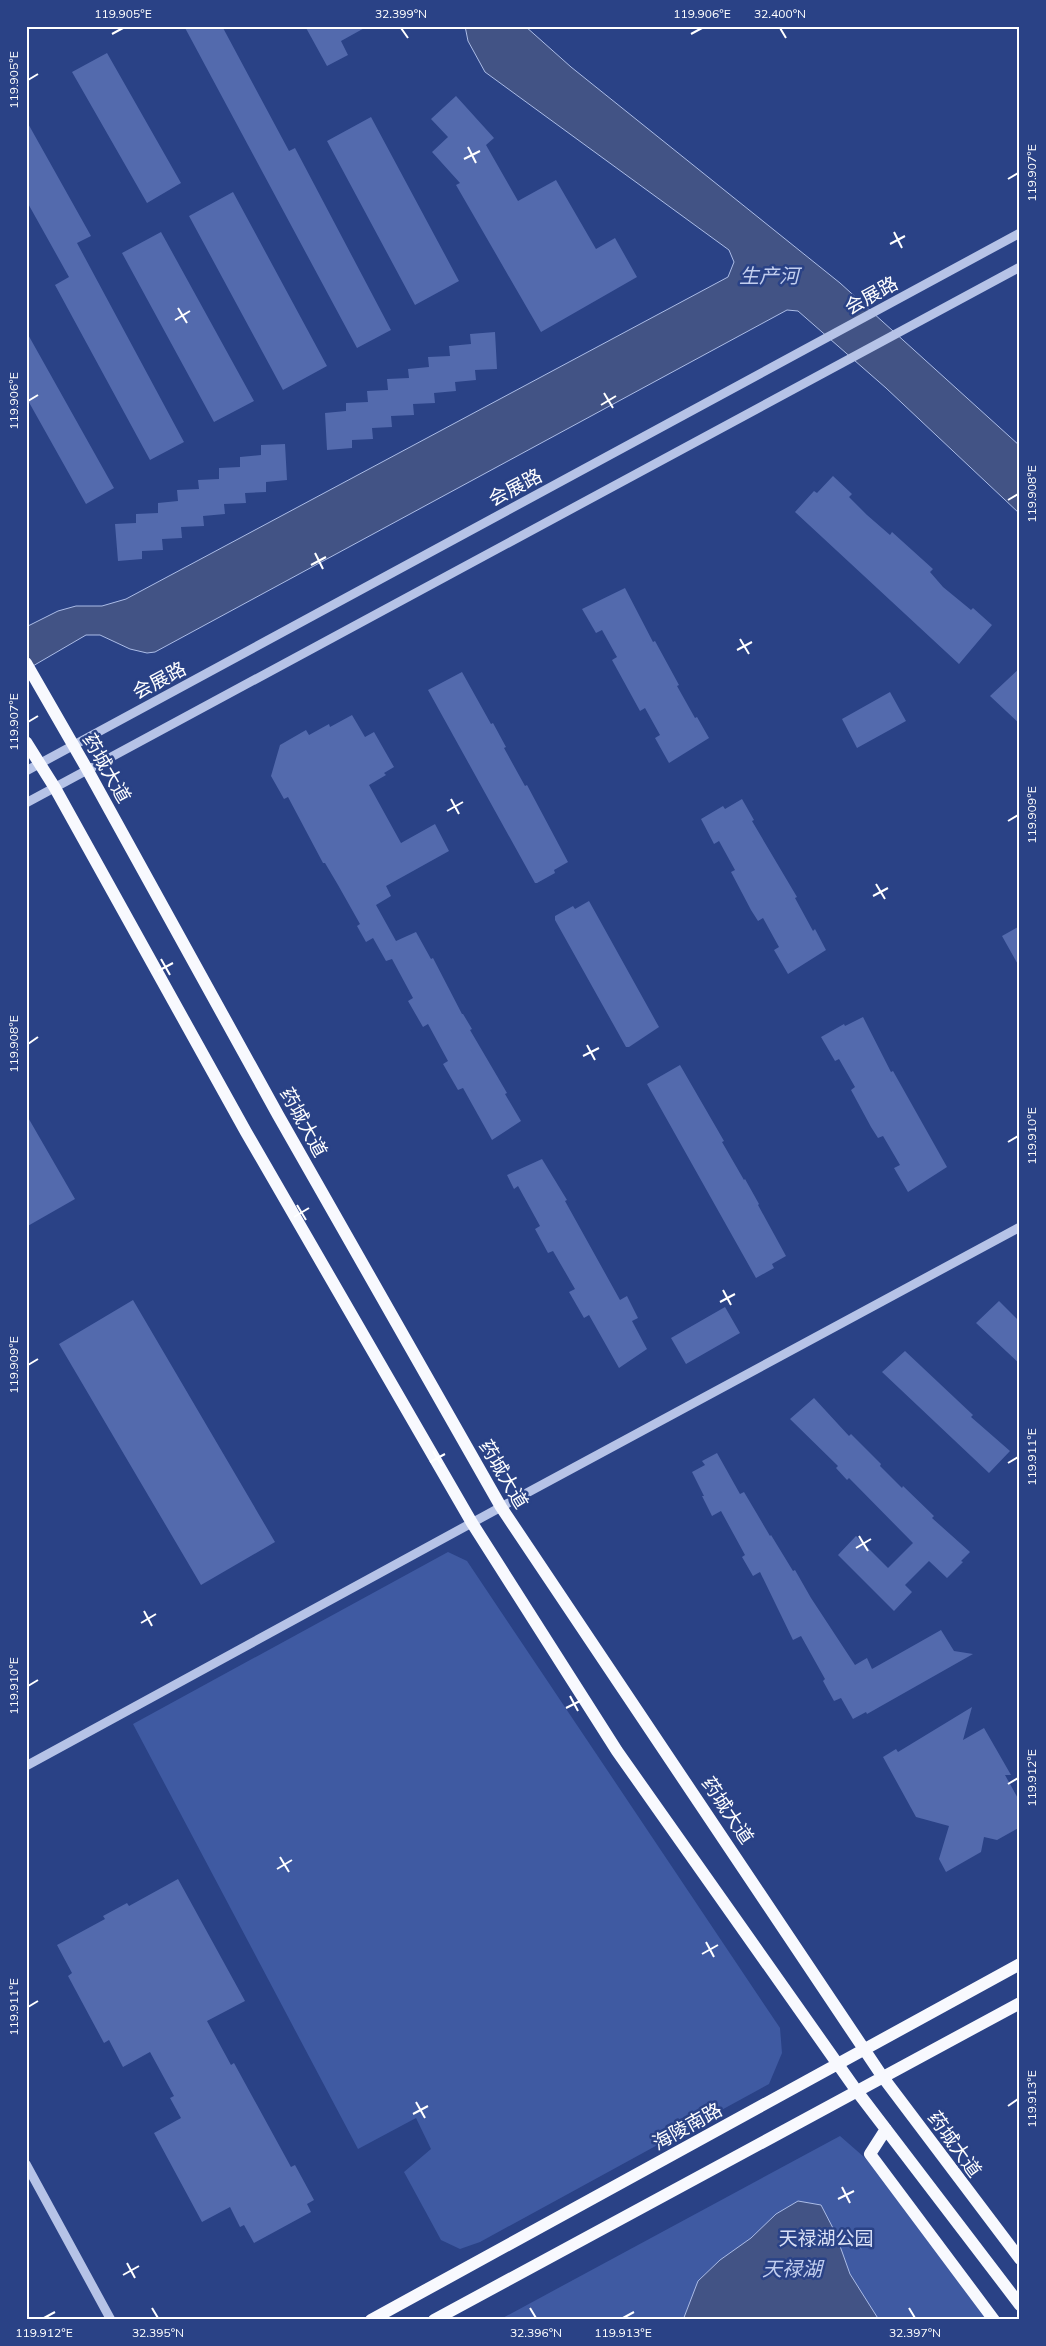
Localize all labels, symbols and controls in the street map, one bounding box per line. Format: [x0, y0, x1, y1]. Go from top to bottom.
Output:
text: 119.905°E [94, 6, 152, 21]
text: 32.399°N [375, 6, 427, 21]
text: 119.906°E [673, 6, 731, 21]
text: 32.400°N [754, 6, 806, 21]
text: 119.905°E [6, 51, 21, 109]
text: 119.907°E [1024, 144, 1039, 202]
water label: 生产河 [739, 263, 803, 288]
street label: 会展路 [840, 271, 902, 319]
text: 119.906°E [6, 372, 21, 430]
street label: 会展路 [484, 463, 546, 511]
text: 119.908°E [1024, 465, 1039, 523]
street label: 会展路 [128, 656, 190, 704]
text: 119.907°E [6, 693, 21, 751]
street label: 药城大道 [78, 729, 136, 807]
text: 119.909°E [1024, 786, 1039, 844]
text: 119.908°E [6, 1015, 21, 1073]
street label: 药城大道 [275, 1083, 333, 1161]
text: 119.910°E [1024, 1107, 1039, 1165]
text: 119.909°E [6, 1336, 21, 1394]
text: 119.911°E [1024, 1428, 1039, 1486]
street label: 药城大道 [474, 1435, 534, 1513]
text: 119.910°E [6, 1657, 21, 1715]
text: 119.912°E [1024, 1749, 1039, 1807]
street label: 药城大道 [697, 1772, 759, 1848]
text: 119.911°E [6, 1978, 21, 2036]
text: 119.913°E [1024, 2070, 1039, 2128]
street label: 海陵南路 [648, 2097, 726, 2155]
street label: 药城大道 [923, 2106, 987, 2182]
park label: 天禄湖公园 [778, 2226, 874, 2250]
water label: 天禄湖 [762, 2256, 825, 2281]
text: 119.912°E [15, 2325, 73, 2340]
text: 32.395°N [132, 2325, 184, 2340]
text: 32.396°N [510, 2325, 562, 2340]
text: 119.913°E [594, 2325, 652, 2340]
text: 32.397°N [889, 2325, 941, 2340]

